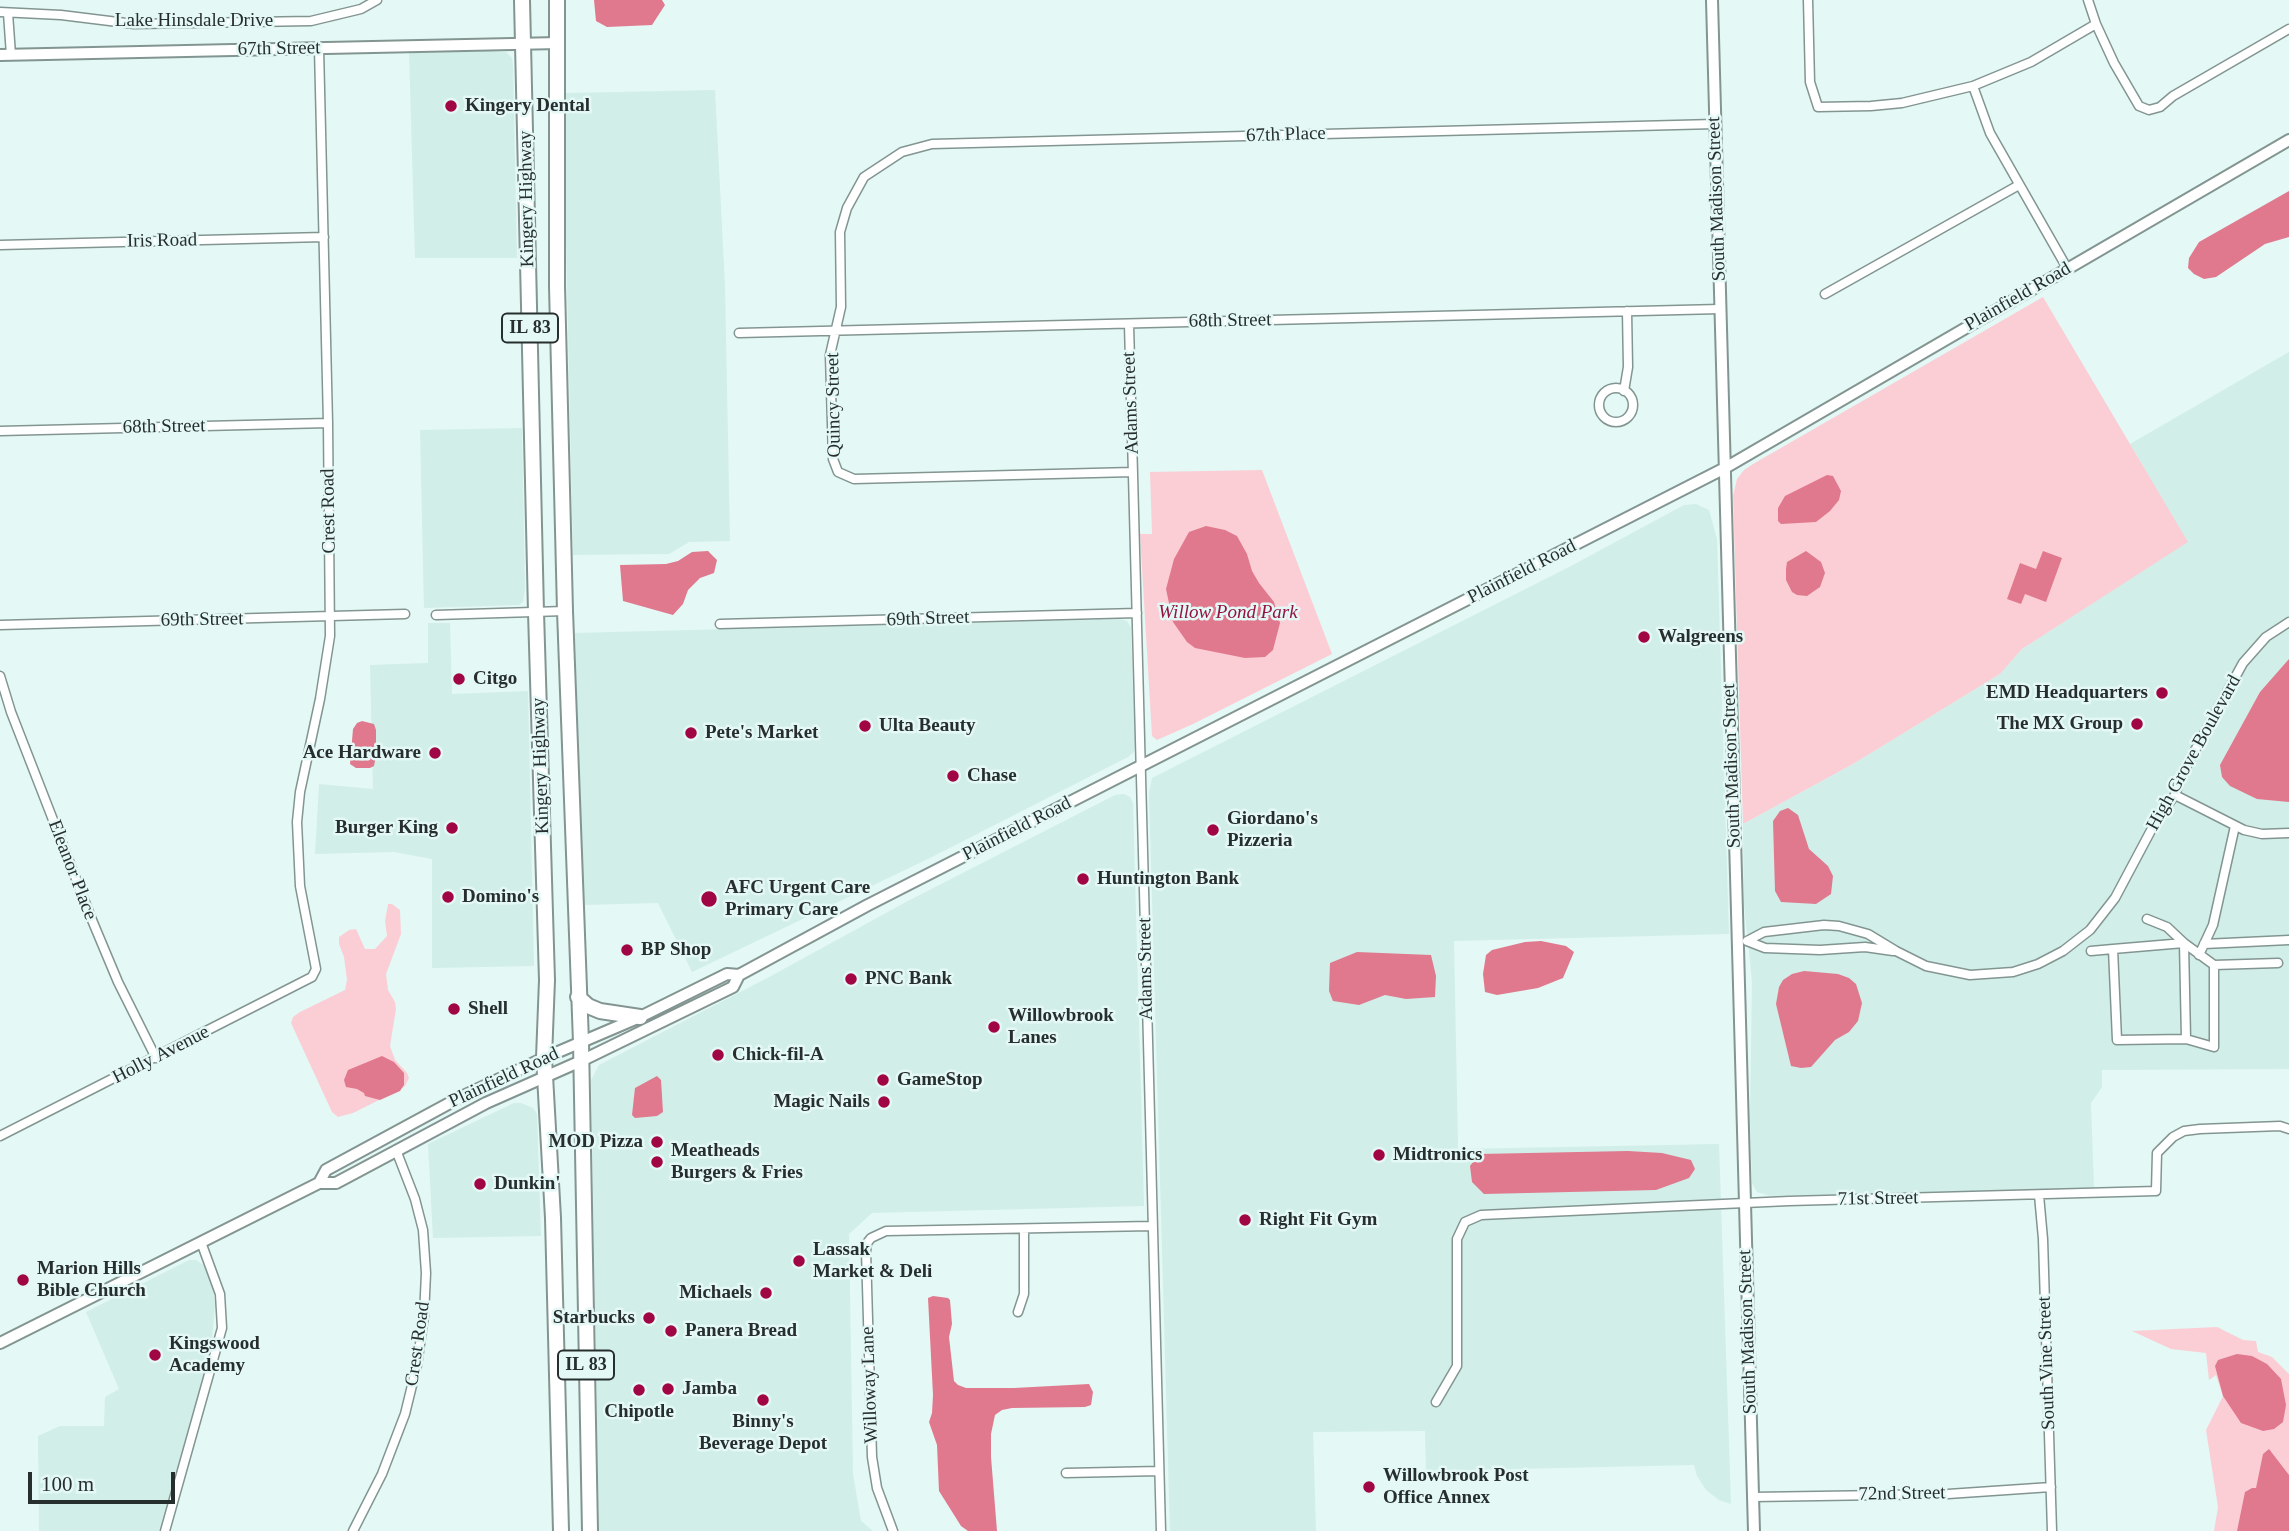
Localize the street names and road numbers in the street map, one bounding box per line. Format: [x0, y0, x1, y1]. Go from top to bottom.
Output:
street label: Lake Hinsdale Drive [115, 10, 273, 32]
street label: 67th Street [237, 37, 321, 61]
street label: South Madison Street [1703, 116, 1731, 282]
street label: 67th Place [1246, 122, 1326, 148]
street label: Kingery Highway [514, 130, 540, 268]
street label: Iris Road [127, 229, 197, 253]
street label: Plainfield Road [1961, 257, 2075, 337]
street label: 68th Street [1188, 309, 1272, 333]
road number: IL 83 [502, 314, 558, 342]
street label: Adams Street [1118, 351, 1144, 455]
street label: Quincy Street [822, 352, 846, 458]
street label: 68th Street [122, 415, 206, 439]
street label: Crest Road [317, 468, 341, 554]
street label: Plainfield Road [1464, 535, 1580, 609]
street label: 69th Street [886, 606, 970, 632]
street label: 69th Street [160, 608, 244, 632]
street label: High Grove Boulevard [2142, 671, 2246, 835]
street label: South Madison Street [1718, 683, 1746, 849]
street label: Kingery Highway [527, 697, 555, 835]
street label: Plainfield Road [959, 792, 1075, 866]
street label: Eleanor Place [43, 817, 101, 923]
street label: Adams Street [1134, 917, 1158, 1021]
street label: Holly Avenue [109, 1021, 213, 1089]
street label: Plainfield Road [445, 1043, 563, 1113]
street label: 71st Street [1837, 1187, 1919, 1211]
street label: South Madison Street [1734, 1249, 1762, 1415]
street label: South Vine Street [2033, 1296, 2061, 1430]
street label: Crest Road [401, 1300, 435, 1388]
street label: Willoway Lane [857, 1326, 883, 1444]
road number: IL 83 [558, 1350, 614, 1380]
street label: 72nd Street [1858, 1482, 1946, 1506]

